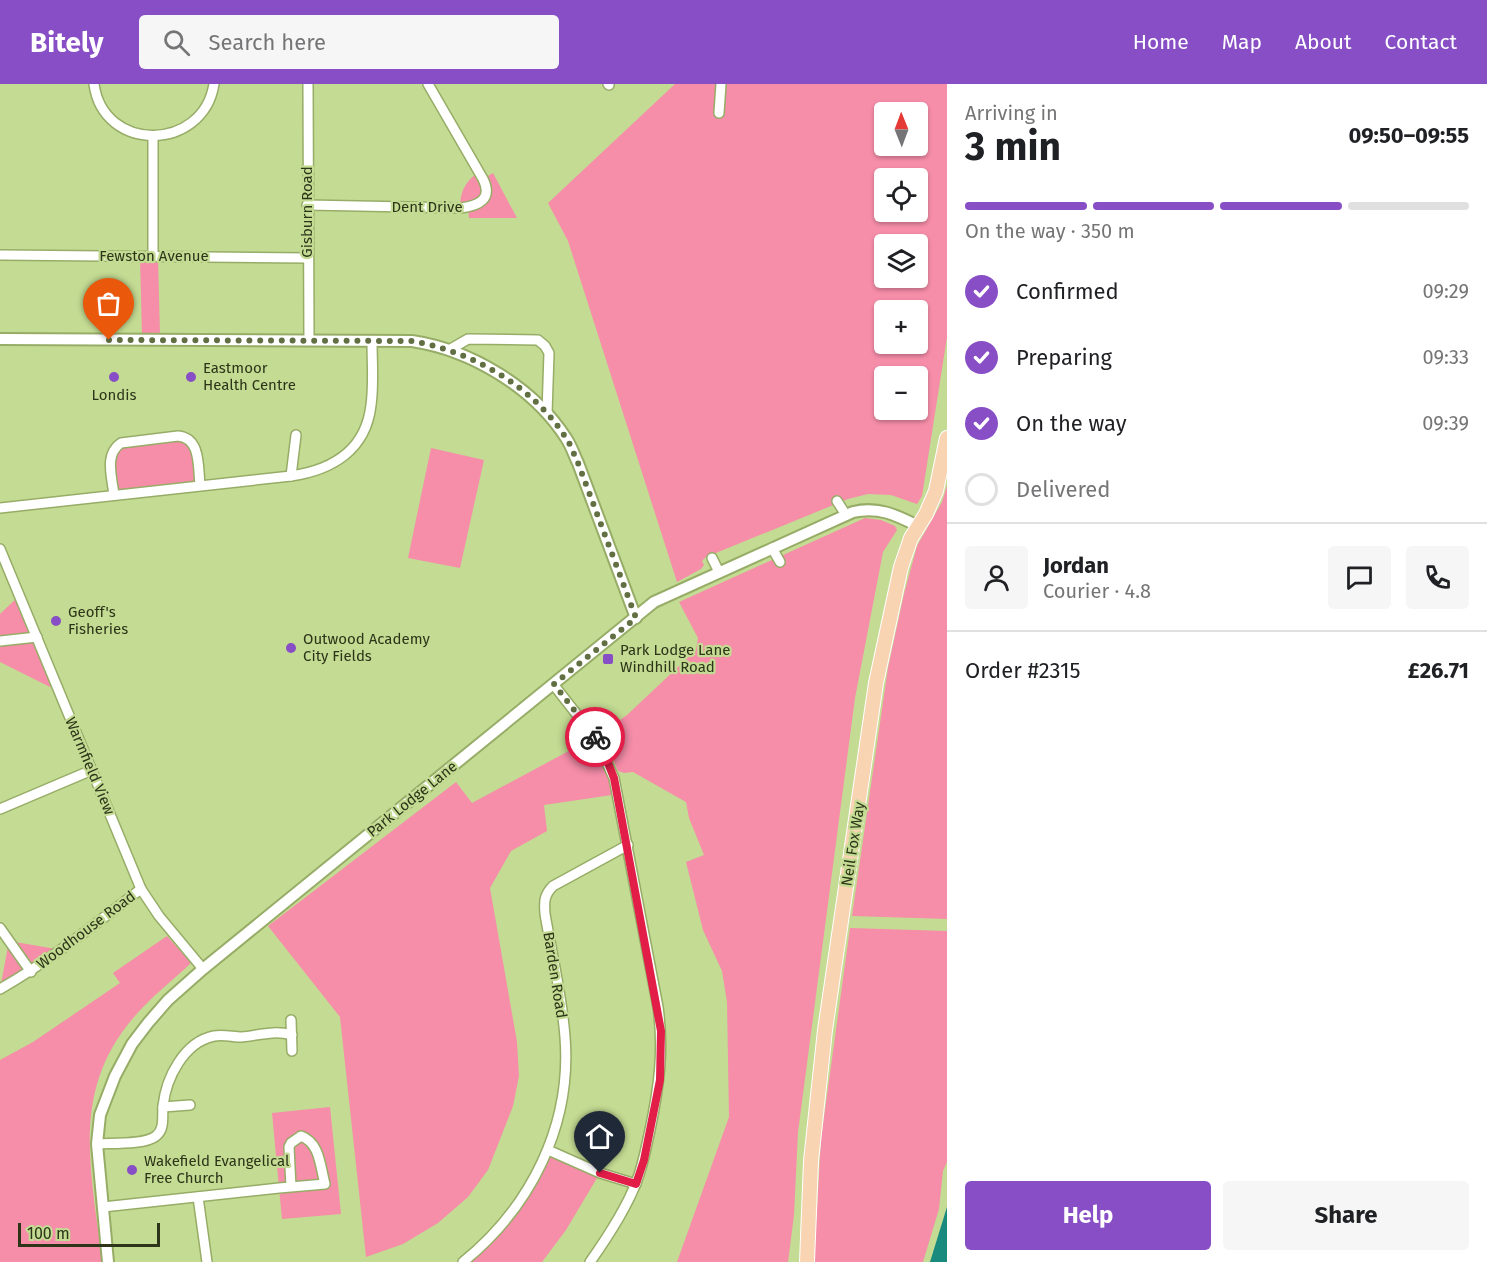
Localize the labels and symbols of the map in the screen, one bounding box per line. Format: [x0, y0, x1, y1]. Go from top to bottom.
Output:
north arrow [874, 102, 928, 156]
street label: Gisburn Road [298, 166, 316, 258]
street label: Dent Drive [391, 198, 463, 216]
street label: Fewston Avenue [99, 247, 209, 265]
pin [83, 278, 134, 340]
place label: Eastmoor Health Centre [203, 359, 296, 394]
marker: Londis [107, 370, 121, 384]
marker: Eastmoor Health Centre [184, 370, 198, 384]
place label: Londis [92, 386, 136, 404]
place label: Geoff's Fisheries [68, 603, 128, 638]
marker: Geoff's Fisheries [49, 614, 63, 628]
place label: Outwood Academy City Fields [303, 630, 430, 665]
marker: Outwood Academy City Fields [284, 641, 298, 655]
place label: Park Lodge Lane Windhill Road [620, 641, 730, 676]
marker: Park Lodge Lane Windhill Road [601, 652, 615, 666]
courier [565, 707, 625, 767]
street label: Warmfield View [61, 714, 119, 818]
street label: Park Lodge Lane [363, 757, 461, 841]
street label: Neil Fox Way [837, 800, 869, 887]
street label: Woodhouse Road [33, 887, 139, 973]
street label: Barden Road [539, 931, 571, 1019]
pin [574, 1111, 625, 1173]
place label: Wakefield Evangelical Free Church [144, 1152, 290, 1187]
marker: Wakefield Evangelical Free Church [125, 1163, 139, 1177]
scale bar [18, 1220, 160, 1248]

